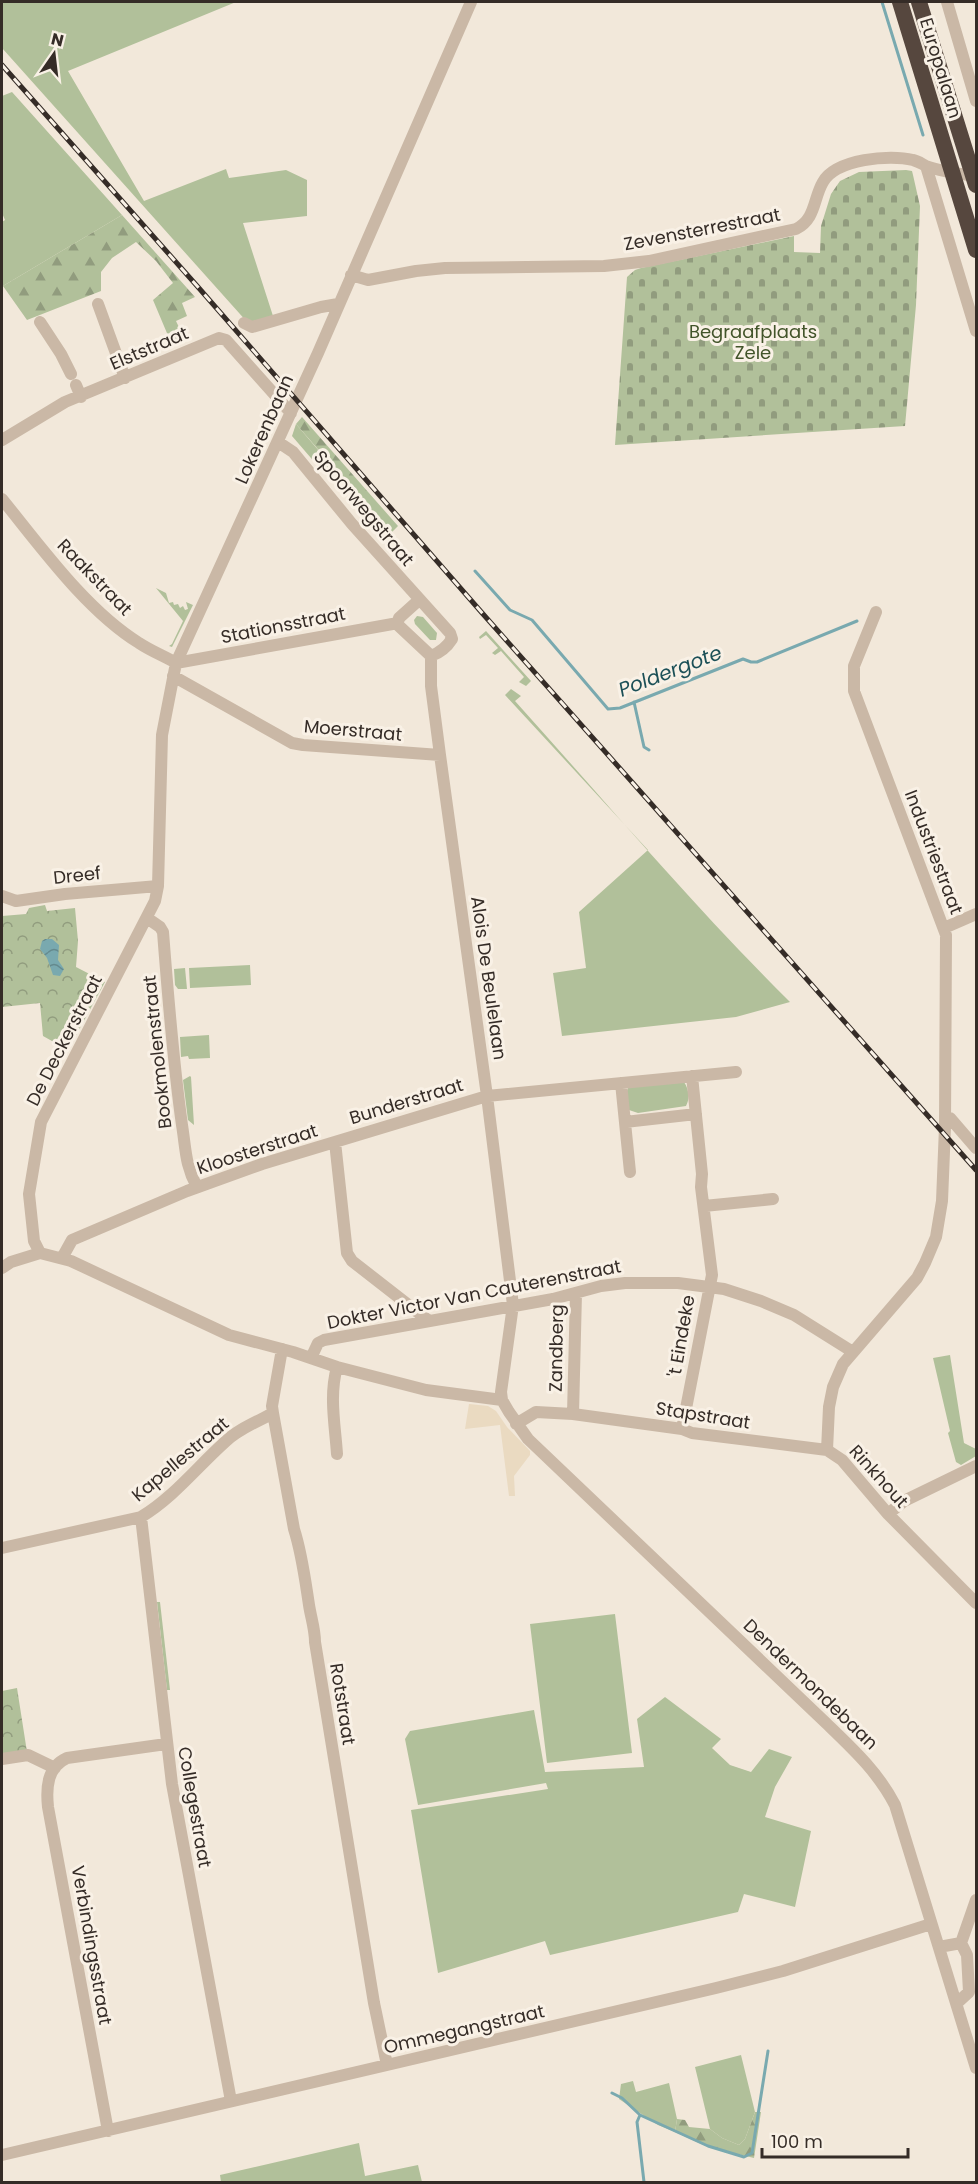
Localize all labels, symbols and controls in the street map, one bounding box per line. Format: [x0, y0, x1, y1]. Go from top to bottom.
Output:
street label: Europalaan [914, 15, 968, 121]
north arrow [24, 24, 84, 84]
text: N [49, 27, 66, 53]
street label: Zevensterrestraat [622, 202, 782, 256]
park label: Begraafplaats Zele [689, 319, 817, 365]
street label: Elststraat [106, 320, 192, 376]
street label: Lokerenbaan [229, 370, 299, 488]
street label: Spoorwegstraat [308, 445, 420, 571]
street label: Raakstraat [52, 533, 138, 621]
street label: Stationsstraat [219, 601, 347, 649]
water label: Poldergote [614, 638, 726, 704]
street label: Moerstraat [303, 713, 403, 747]
street label: Industriestraat [899, 786, 969, 918]
street label: Dreef [52, 860, 102, 890]
street label: Alois De Beulelaan [465, 895, 513, 1061]
street label: De Deckerstraat [20, 970, 108, 1110]
street label: Bookmolenstraat [137, 974, 177, 1130]
street label: Bunderstraat [346, 1072, 466, 1130]
street label: Kloosterstraat [193, 1118, 321, 1180]
street label: Dokter Victor Van Cauterenstraat [325, 1253, 623, 1335]
street label: 't Eindeke [661, 1293, 701, 1379]
street label: Zandberg [543, 1304, 569, 1392]
street label: Stapstraat [654, 1395, 752, 1435]
street label: Kapellestraat [126, 1411, 234, 1507]
street label: Rinkhout [844, 1439, 914, 1513]
street label: Dendermondebaan [738, 1613, 884, 1755]
street label: Rotstraat [324, 1661, 362, 1747]
street label: Collegestraat [172, 1745, 218, 1869]
street label: Verbindingsstraat [66, 1863, 118, 2027]
street label: Ommegangstraat [381, 1998, 547, 2060]
scale bar [762, 2121, 908, 2159]
text: 100 m [771, 2129, 823, 2154]

